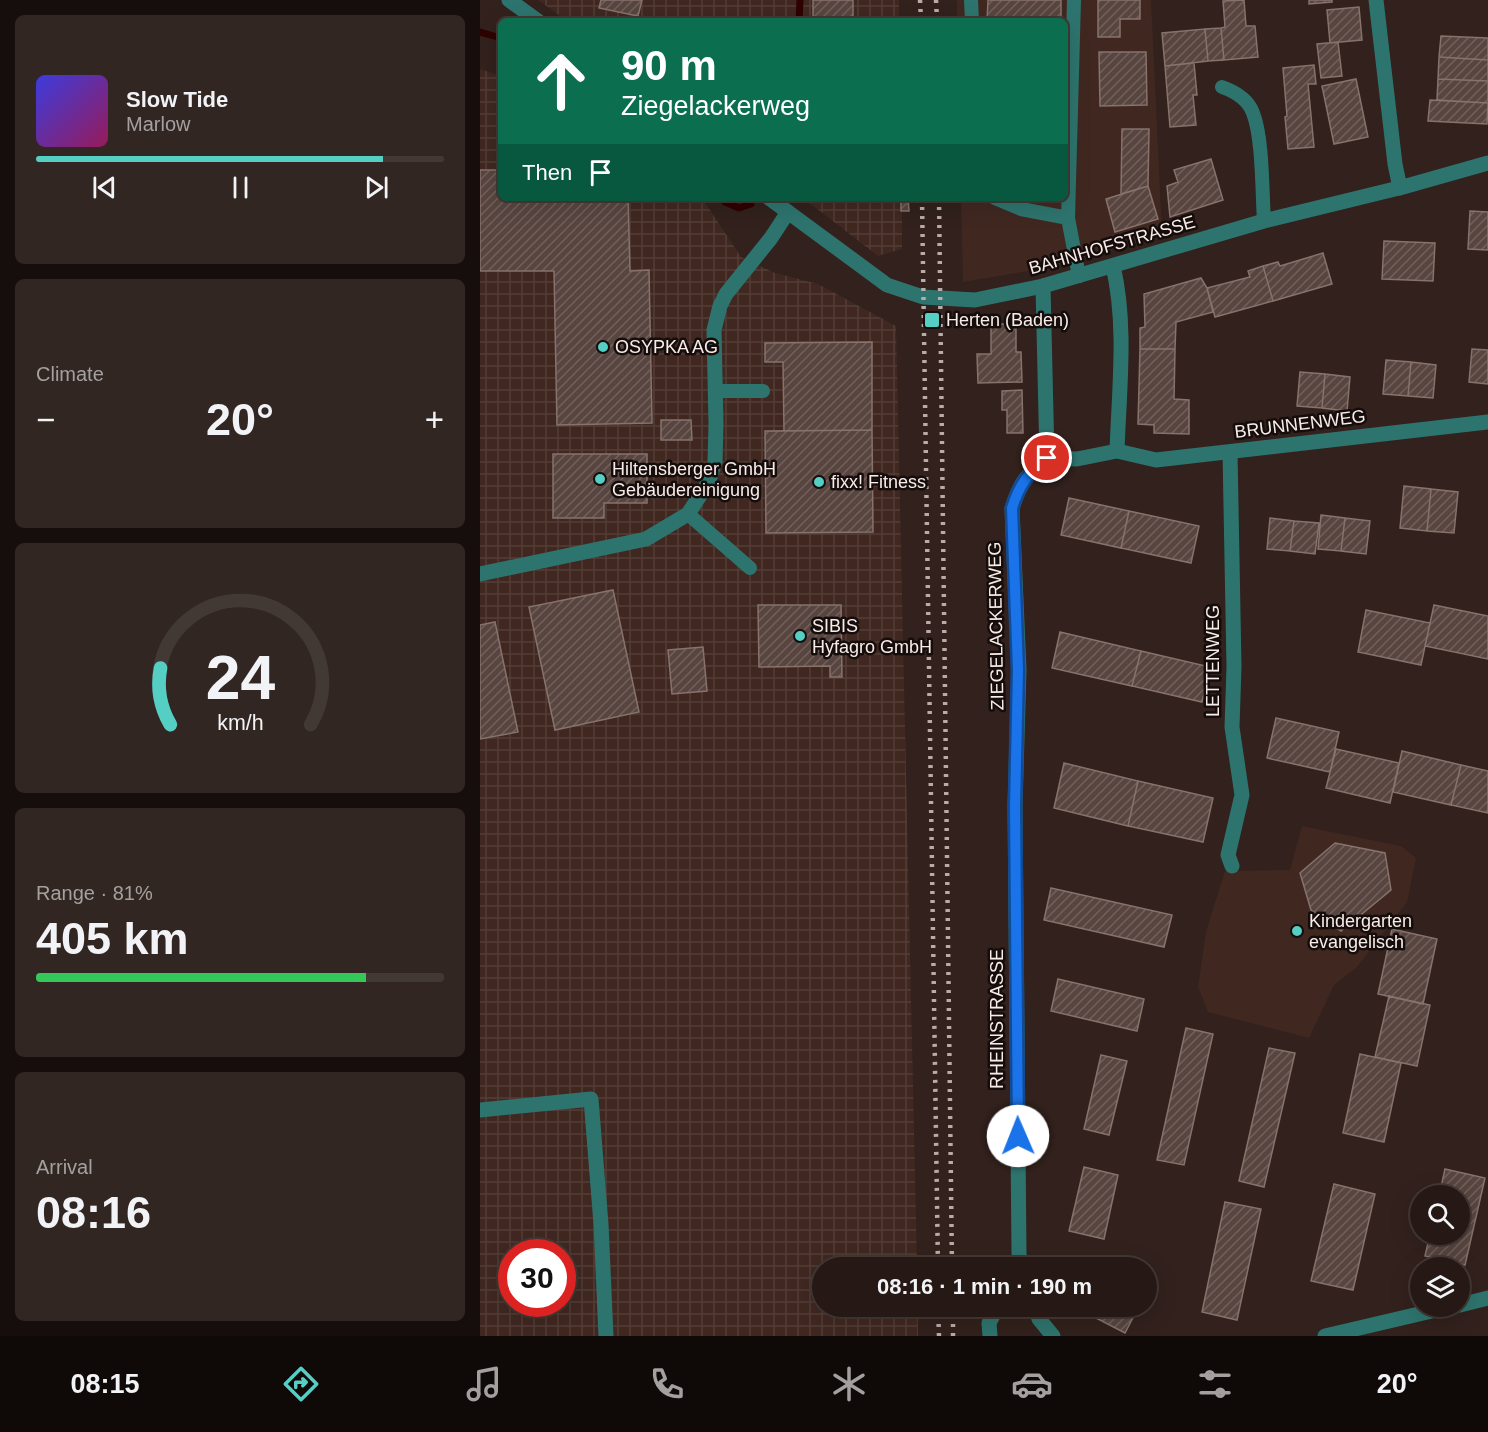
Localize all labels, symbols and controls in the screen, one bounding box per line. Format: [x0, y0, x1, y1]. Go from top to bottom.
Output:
icon: ahead [522, 42, 600, 120]
text: 90 m [621, 42, 717, 89]
text: Slow Tide [126, 87, 228, 112]
text: Ziegelackerweg [621, 91, 810, 121]
text: Marlow [126, 113, 190, 135]
icon: arrive [584, 156, 617, 189]
text: Then [522, 160, 572, 185]
icon: previous [88, 171, 121, 204]
icon: pause [224, 171, 257, 204]
icon: next [360, 171, 393, 204]
street label: BAHNHOFSTRASSE [1027, 212, 1197, 278]
place label: Herten (Baden) [946, 310, 1069, 330]
marker: Herten (Baden) [923, 311, 941, 329]
place label: OSYPKA AG [615, 337, 718, 357]
marker: OSYPKA AG [596, 340, 610, 354]
text: Climate [36, 363, 104, 385]
text: 20° [206, 394, 274, 445]
text: − [36, 401, 55, 438]
text: + [425, 401, 444, 438]
street label: BRUNNENWEG [1233, 406, 1367, 442]
pin [1021, 432, 1072, 483]
icon: arrive [1030, 441, 1063, 474]
place label: Hiltensberger GmbH Gebäudereinigung [612, 459, 776, 500]
marker: Hiltensberger GmbH Gebäudereinigung [593, 472, 607, 486]
place label: fixx! Fitness [831, 472, 926, 492]
marker: fixx! Fitness [812, 475, 826, 489]
street label: ZIEGELACKERWEG [985, 541, 1007, 711]
street label: LETTENWEG [1203, 605, 1223, 717]
place label: SIBIS Hyfagro GmbH [812, 616, 932, 657]
marker: SIBIS Hyfagro GmbH [793, 629, 807, 643]
text: 24 [205, 643, 275, 712]
text: km/h [217, 711, 263, 735]
text: Range · 81% [36, 882, 153, 904]
place label: Kindergarten evangelisch [1309, 911, 1412, 952]
text: 405 km [36, 913, 189, 964]
marker: Kindergarten evangelisch [1290, 924, 1304, 938]
street label: RHEINSTRASSE [987, 949, 1007, 1089]
position arrow [986, 1104, 1050, 1168]
text: Arrival [36, 1156, 93, 1178]
map controls [1410, 1185, 1470, 1317]
button: search [1410, 1185, 1470, 1245]
text: 08:16 [36, 1187, 151, 1238]
speed limit sign: 30 [498, 1239, 576, 1317]
button: layers [1410, 1257, 1470, 1317]
text: 08:16 · 1 min · 190 m [877, 1274, 1092, 1299]
icon: directions [280, 1363, 322, 1405]
icon: music [463, 1363, 505, 1405]
icon: phone [646, 1363, 688, 1405]
icon: climate [828, 1363, 870, 1405]
icon: car [1011, 1363, 1053, 1405]
icon: filters [1194, 1363, 1236, 1405]
text: 08:15 [70, 1369, 139, 1399]
text: 20° [1377, 1369, 1418, 1399]

